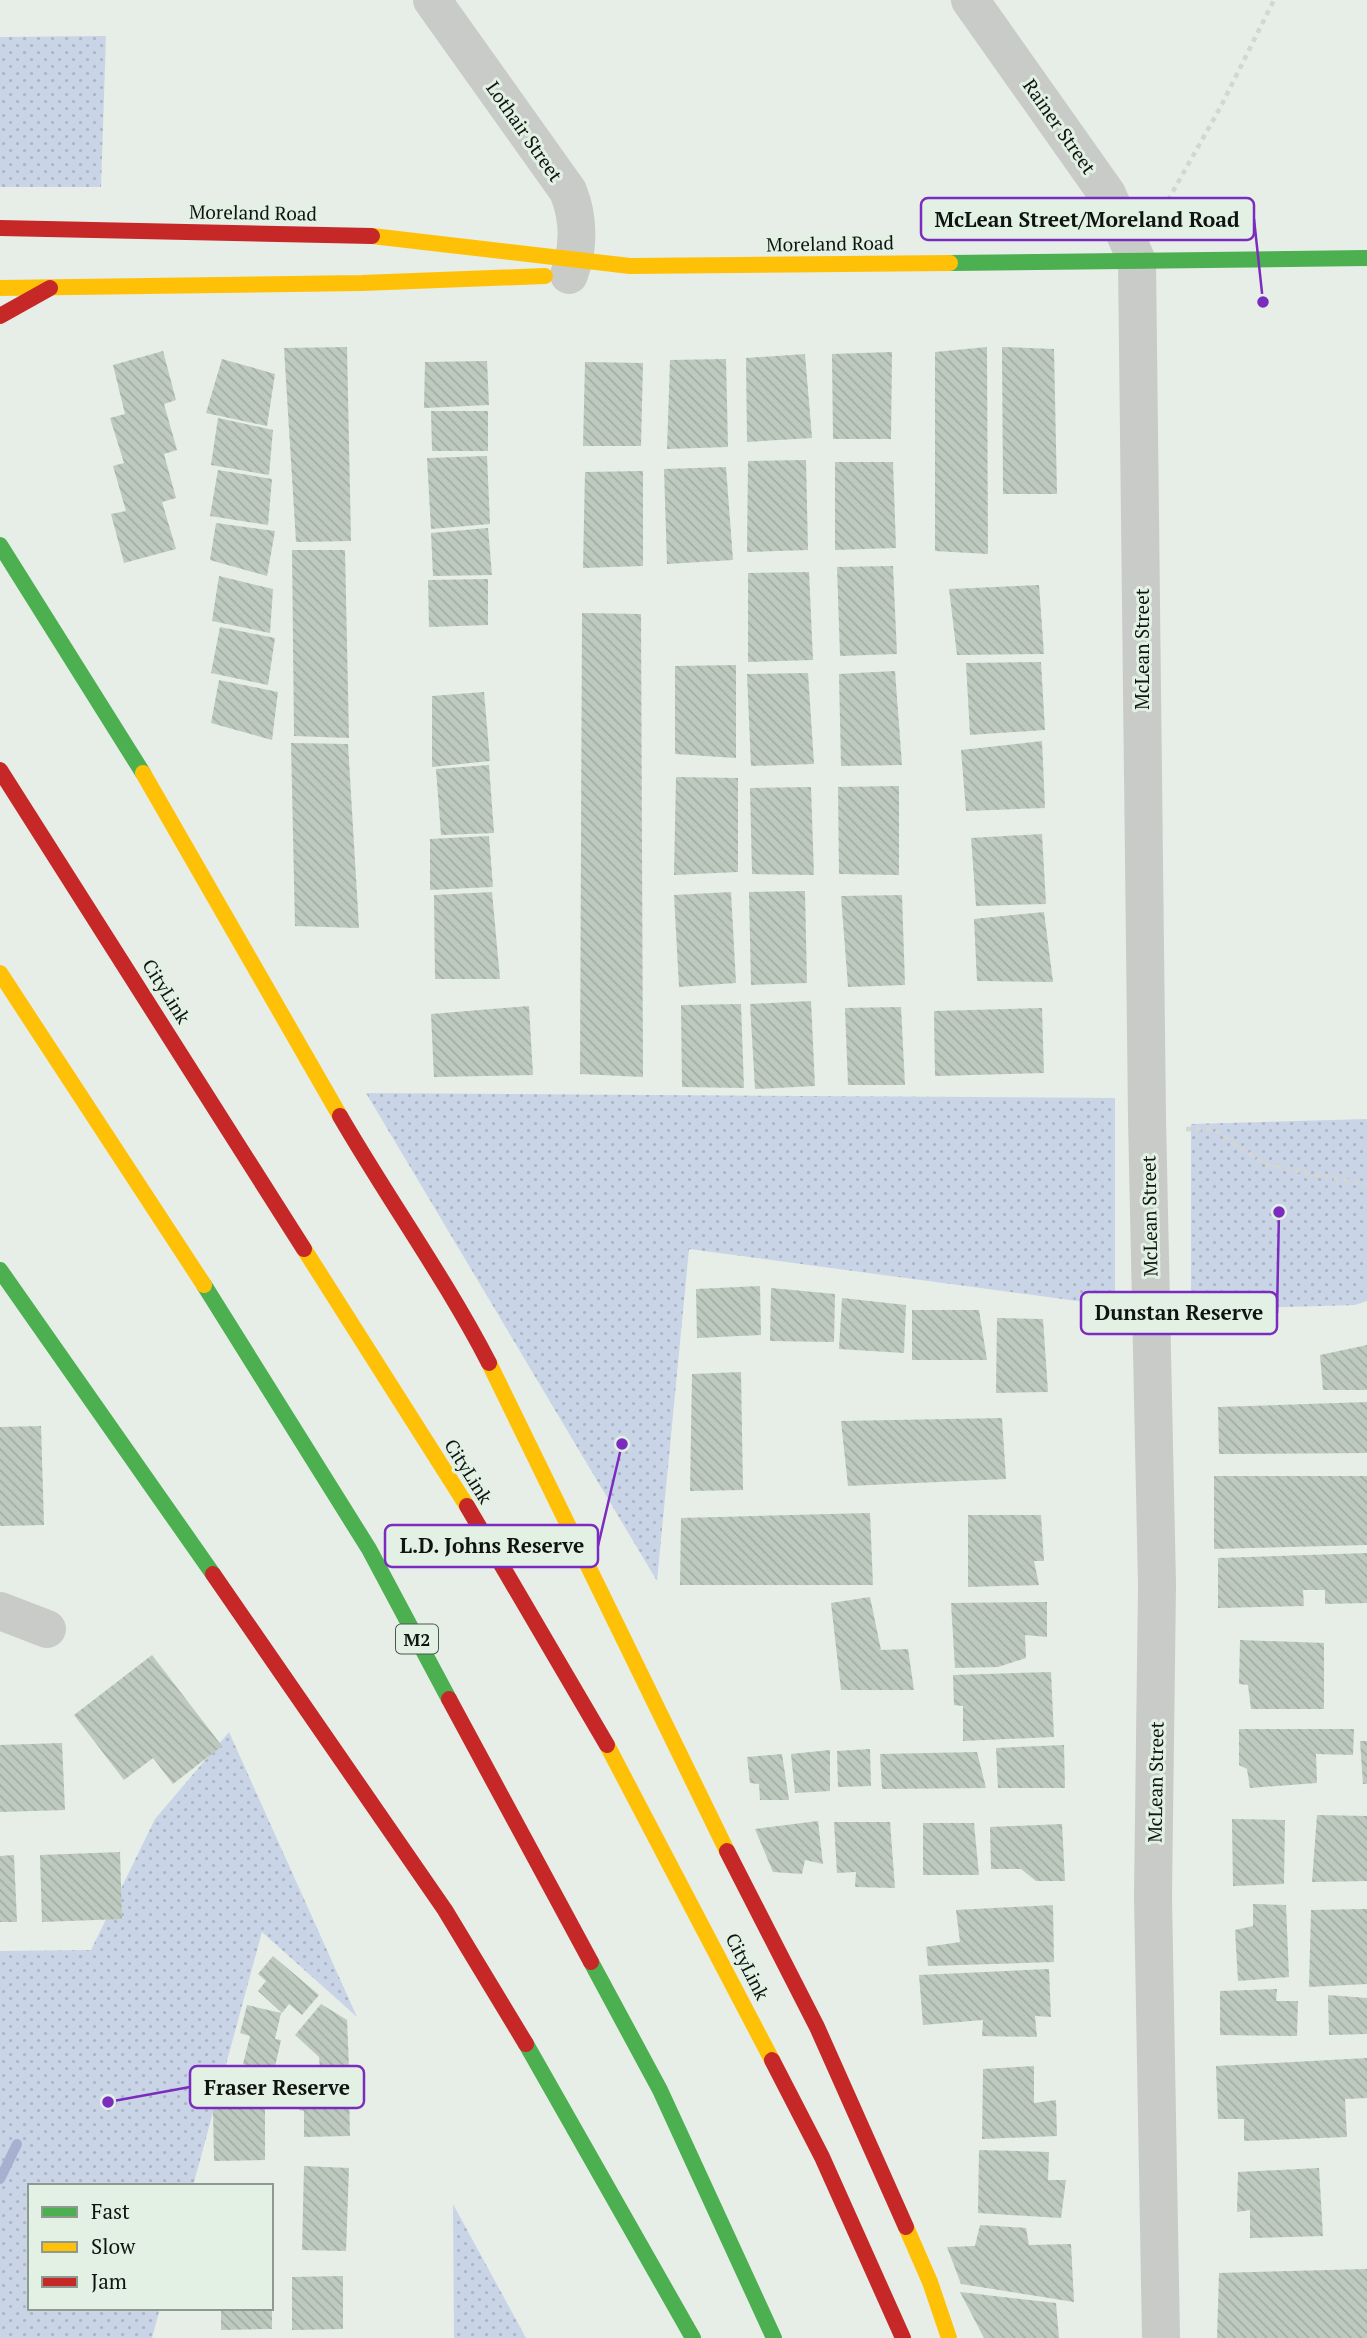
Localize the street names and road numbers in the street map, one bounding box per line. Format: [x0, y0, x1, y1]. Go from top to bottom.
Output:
street label: Rainer Street [1018, 73, 1102, 179]
street label: Lothair Street [481, 76, 569, 186]
street label: Moreland Road [189, 198, 318, 226]
street label: Moreland Road [766, 229, 895, 257]
street label: McLean Street [1129, 588, 1154, 710]
street label: CityLink [137, 954, 197, 1028]
street label: McLean Street [1135, 1155, 1163, 1277]
street label: CityLink [439, 1434, 499, 1508]
road number: M2 [396, 1624, 438, 1654]
street label: McLean Street [1141, 1721, 1169, 1843]
street label: CityLink [721, 1928, 776, 2004]

